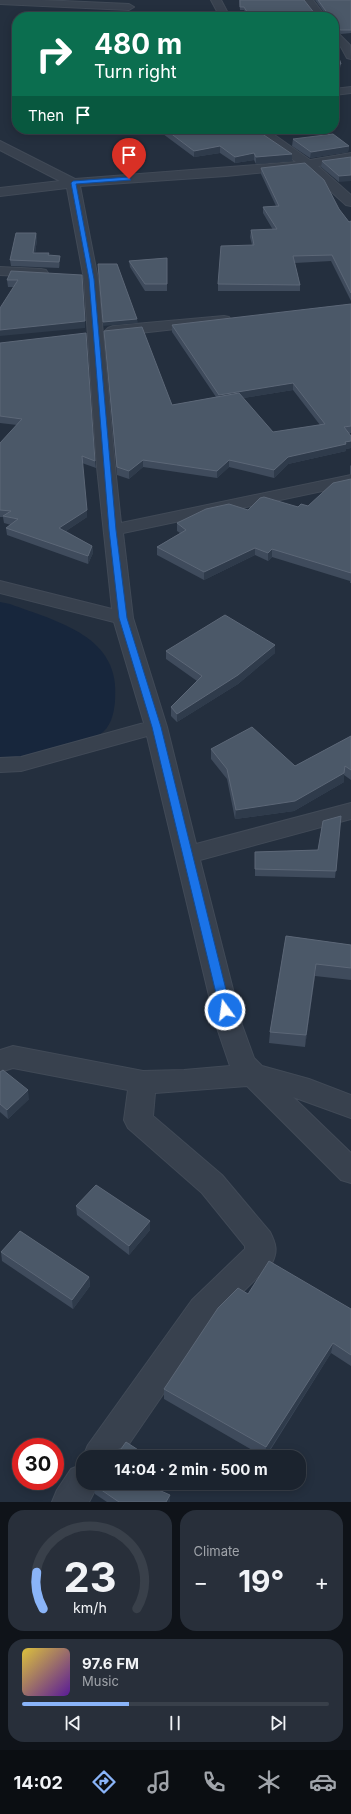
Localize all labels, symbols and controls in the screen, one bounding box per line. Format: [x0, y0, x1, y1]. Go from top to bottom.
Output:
text: 480 m [94, 27, 182, 61]
icon: right [28, 28, 80, 80]
text: Turn right [94, 61, 177, 82]
icon: arrive [72, 104, 94, 126]
text: Then [28, 106, 64, 125]
pin [112, 138, 146, 179]
icon: arrive [118, 144, 140, 166]
position arrow [204, 989, 246, 1031]
speed limit sign: 30 [12, 1438, 64, 1490]
text: 14:04 · 2 min · 500 m [114, 1460, 268, 1479]
text: Climate [194, 1543, 240, 1559]
text: 23 [63, 1551, 116, 1601]
text: 19° [238, 1563, 284, 1599]
text: − [194, 1569, 208, 1595]
text: + [314, 1569, 329, 1595]
text: km/h [73, 1598, 107, 1615]
text: 97.6 FM [82, 1654, 139, 1673]
text: Music [82, 1673, 119, 1689]
icon: previous [62, 1712, 84, 1734]
icon: pause [164, 1712, 186, 1734]
icon: next [267, 1712, 289, 1734]
icon: directions [90, 1768, 118, 1796]
icon: music [145, 1768, 173, 1796]
icon: phone [200, 1768, 228, 1796]
icon: climate [255, 1768, 283, 1796]
icon: car [309, 1768, 337, 1796]
text: 14:02 [13, 1772, 63, 1793]

